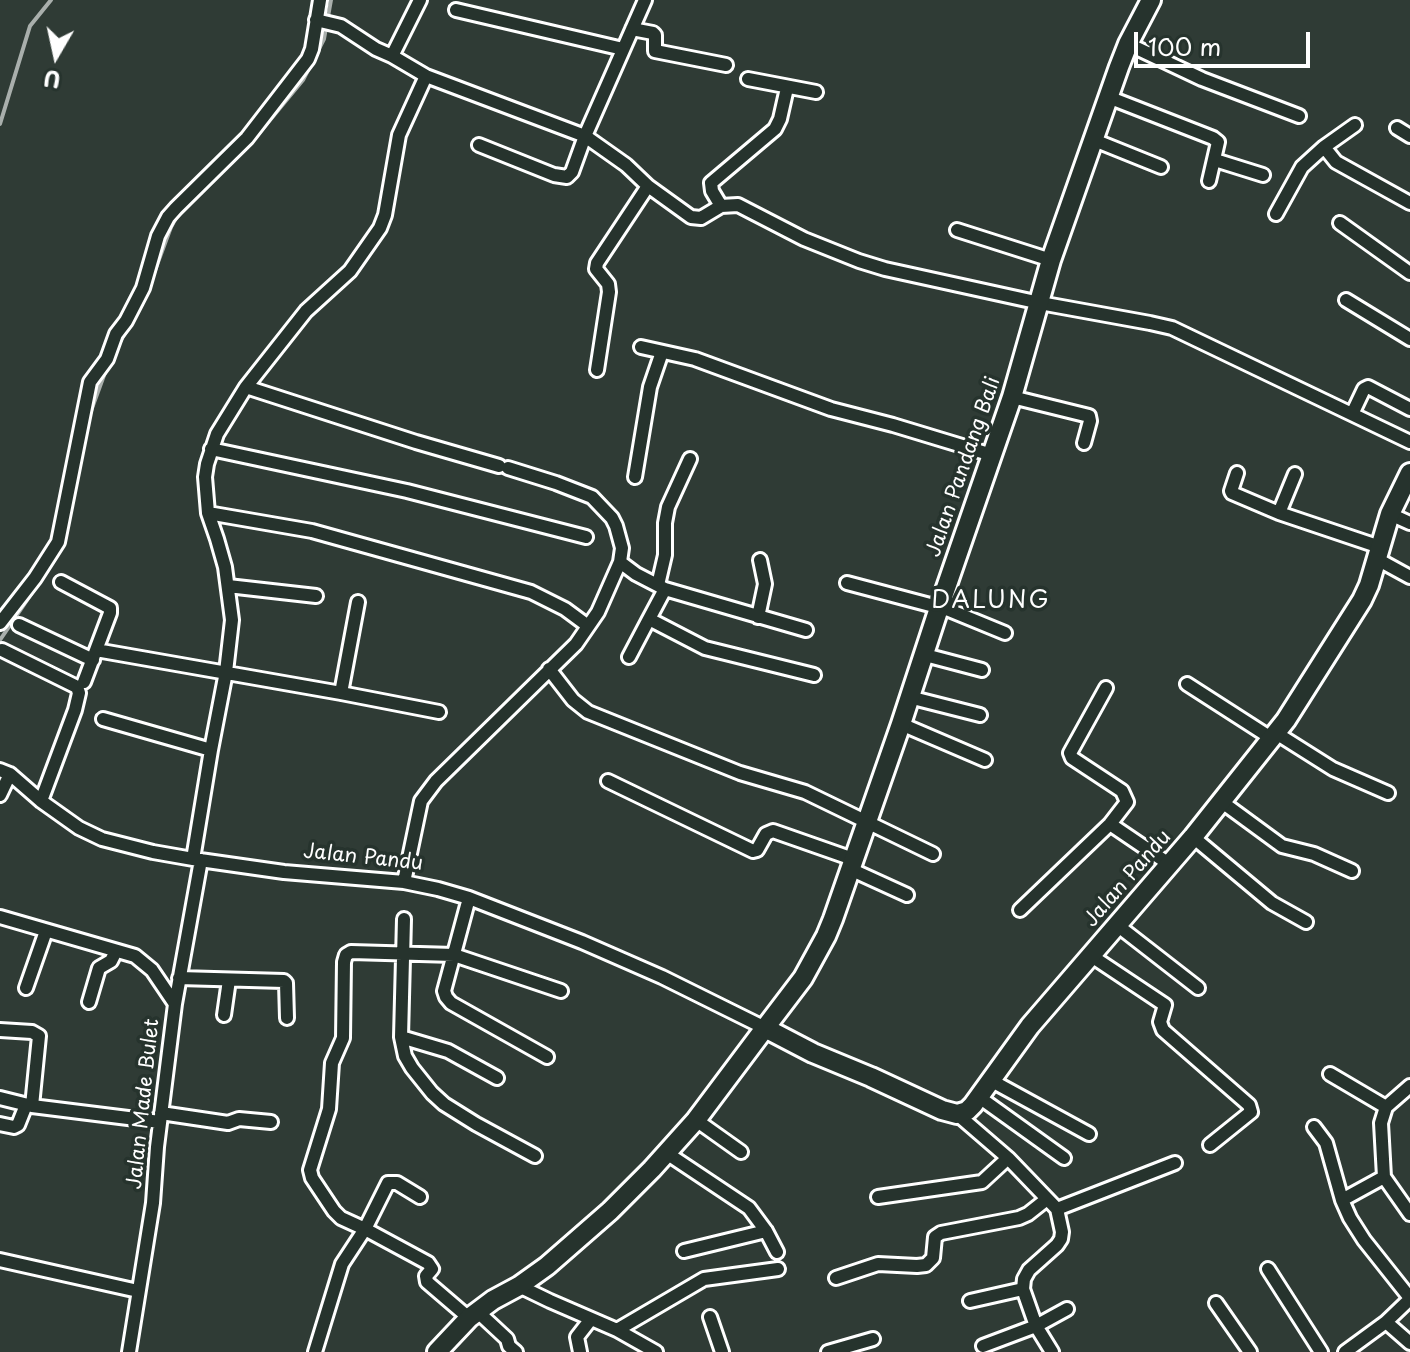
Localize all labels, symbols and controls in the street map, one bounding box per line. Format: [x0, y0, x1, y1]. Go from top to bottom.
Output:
north arrow [16, 16, 96, 96]
scale bar [1138, 16, 1314, 66]
text: 100 m [1148, 28, 1221, 64]
text: U [41, 63, 63, 98]
street label: Jalan Pandang Bali [922, 374, 1006, 560]
district label: DALUNG [932, 587, 1050, 615]
street label: Jalan Pandu [1080, 826, 1176, 932]
street label: Jalan Pandu [302, 840, 424, 876]
street label: Jalan Made Bulet [123, 1018, 165, 1190]

